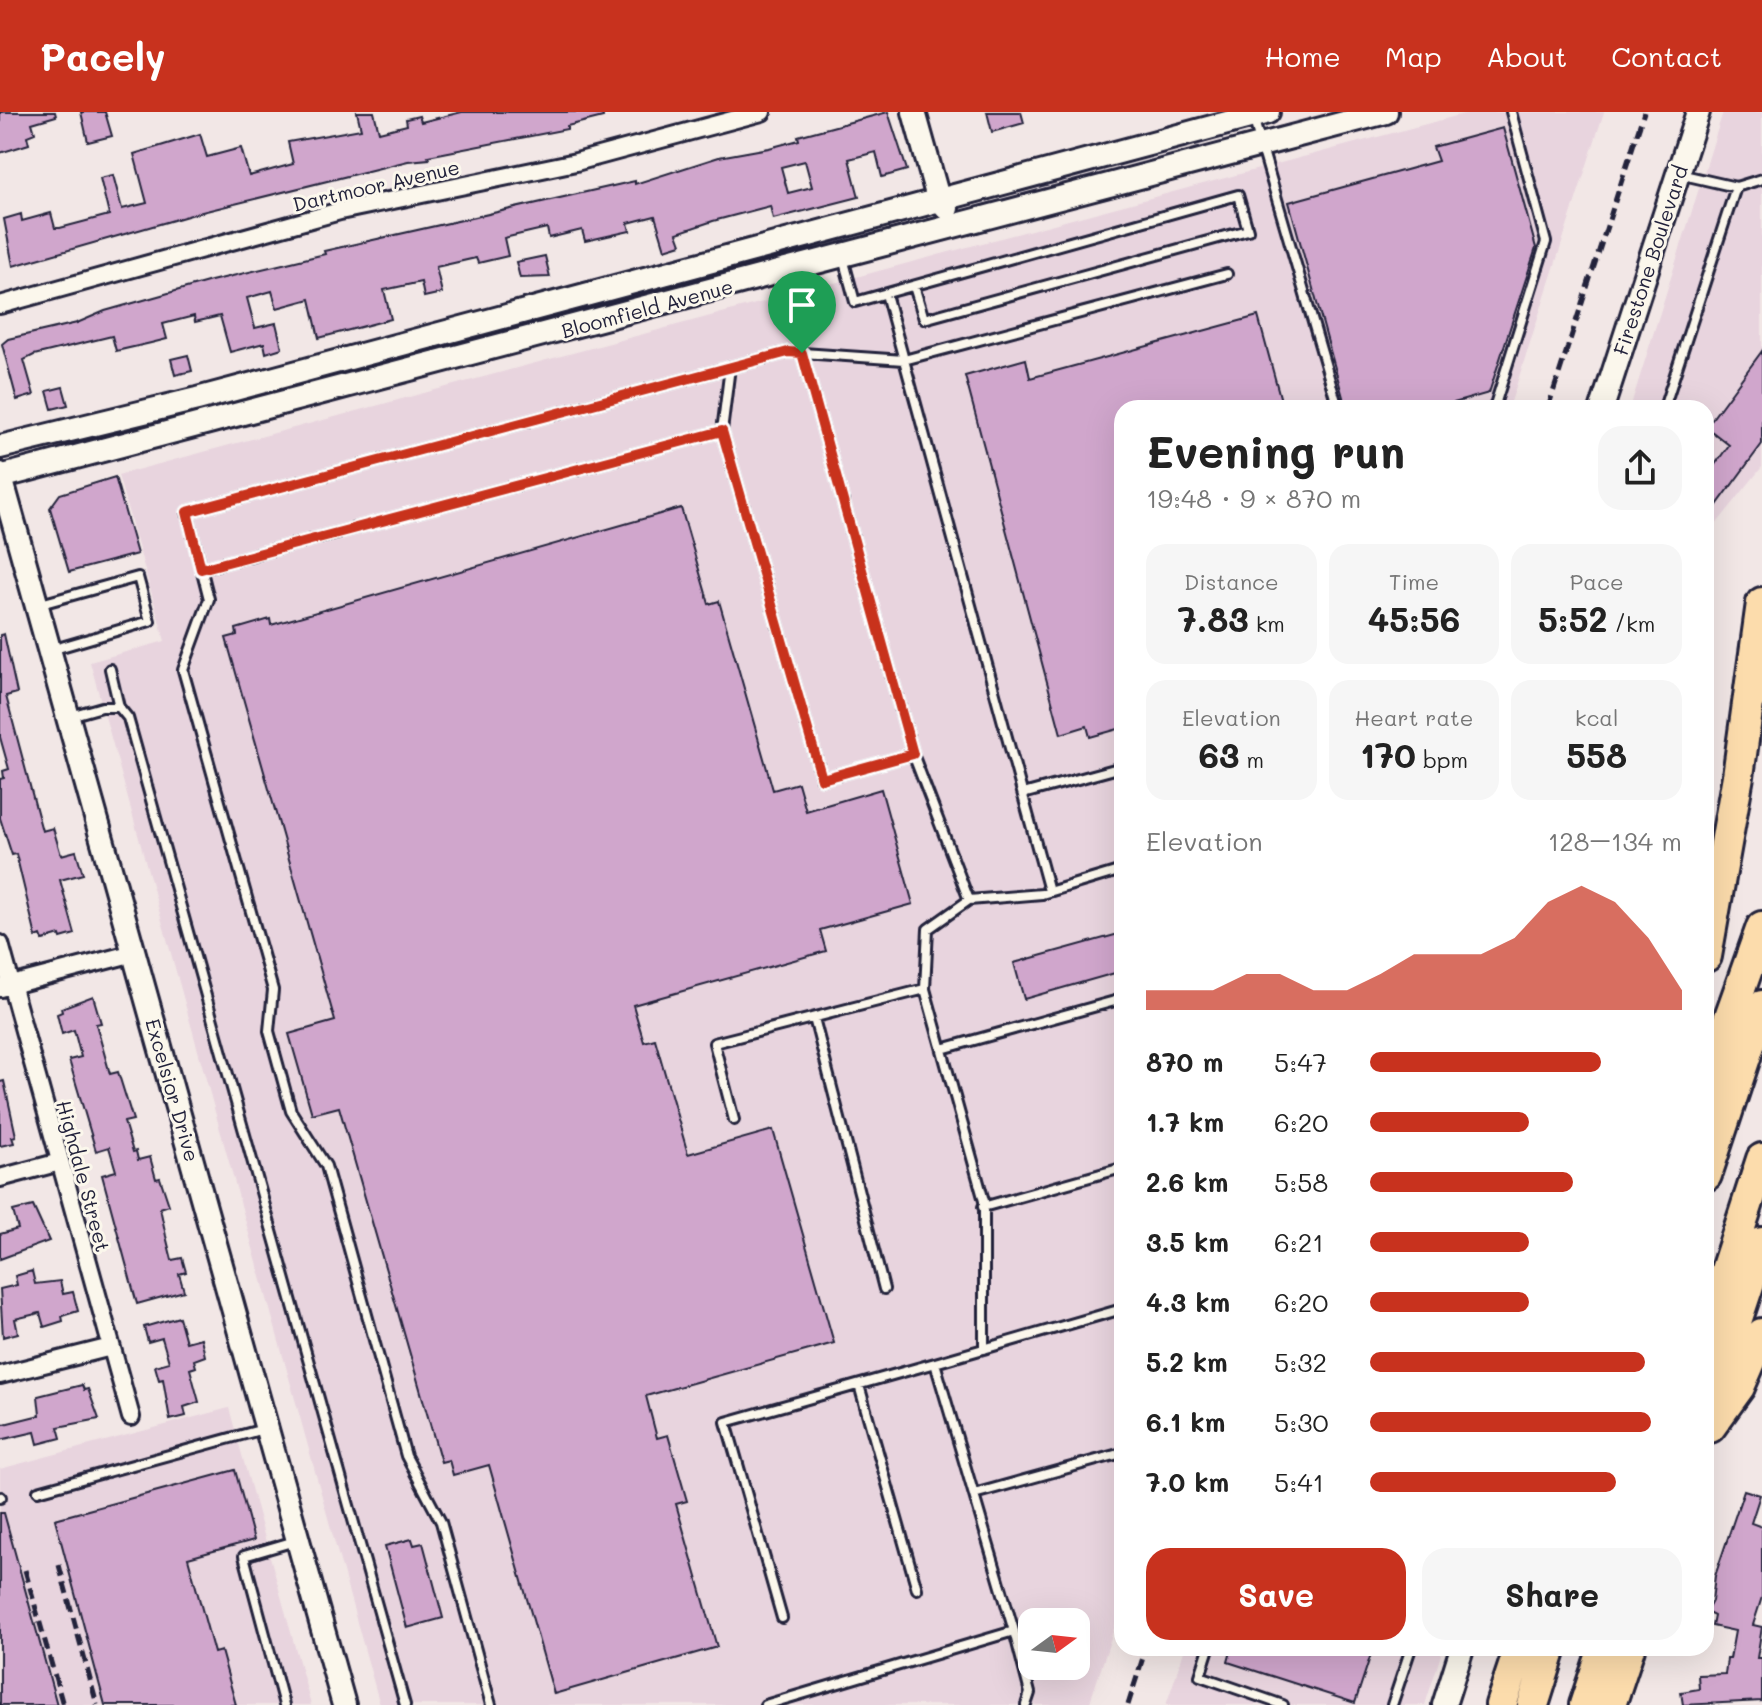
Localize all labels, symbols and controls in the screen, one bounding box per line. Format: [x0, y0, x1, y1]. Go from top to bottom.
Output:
text: Pacely [40, 31, 166, 81]
text: Home [1265, 38, 1341, 74]
text: Map [1385, 38, 1442, 74]
text: About [1486, 38, 1567, 74]
text: Contact [1611, 38, 1722, 74]
street label: Dartmoor Avenue [290, 153, 462, 217]
street label: Firestone Boulevard [1607, 162, 1693, 358]
pin [768, 271, 836, 353]
street label: Bloomfield Avenue [558, 273, 736, 343]
icon: arrive [780, 283, 824, 327]
text: Evening run [1146, 422, 1405, 479]
button: share [1598, 426, 1682, 510]
text: 19:48 · 9 × 870 m [1146, 481, 1361, 515]
text: Distance [1184, 567, 1279, 596]
text: Time [1389, 567, 1439, 596]
text: Pace [1570, 567, 1624, 596]
text: 7.83 [1178, 596, 1249, 641]
text: 45:56 [1368, 596, 1460, 641]
text: 5:52 [1538, 596, 1608, 641]
text: km [1249, 609, 1285, 638]
text: /km [1608, 609, 1655, 638]
text: Elevation [1182, 703, 1281, 732]
text: Heart rate [1355, 703, 1473, 732]
text: kcal [1575, 703, 1619, 732]
text: 63 [1199, 732, 1240, 777]
text: 170 [1360, 732, 1416, 777]
text: 558 [1566, 732, 1627, 777]
text: m [1240, 745, 1264, 774]
text: bpm [1416, 745, 1468, 774]
text: Elevation [1146, 824, 1263, 858]
text: 128–134 m [1548, 824, 1682, 858]
street label: Excelsior Drive [140, 1015, 206, 1165]
text: 870 m [1146, 1045, 1223, 1079]
text: 5:47 [1274, 1045, 1327, 1079]
street label: Highdale Street [51, 1097, 117, 1255]
text: 1.7 km [1146, 1105, 1224, 1139]
text: 6:20 [1274, 1105, 1328, 1139]
text: 2.6 km [1146, 1165, 1228, 1199]
text: 5:58 [1274, 1165, 1328, 1199]
text: 3.5 km [1146, 1225, 1229, 1259]
text: 6:21 [1274, 1225, 1324, 1259]
text: 4.3 km [1146, 1285, 1230, 1319]
text: 6:20 [1274, 1285, 1328, 1319]
text: 5.2 km [1146, 1345, 1228, 1379]
text: 5:32 [1274, 1345, 1327, 1379]
text: 6.1 km [1146, 1405, 1225, 1439]
text: 5:30 [1274, 1405, 1329, 1439]
text: 7.0 km [1146, 1465, 1229, 1499]
text: 5:41 [1274, 1465, 1324, 1499]
button: Save [1146, 1548, 1406, 1640]
button: Share [1422, 1548, 1682, 1640]
north arrow [1018, 1608, 1090, 1680]
map controls [1018, 1608, 1090, 1680]

